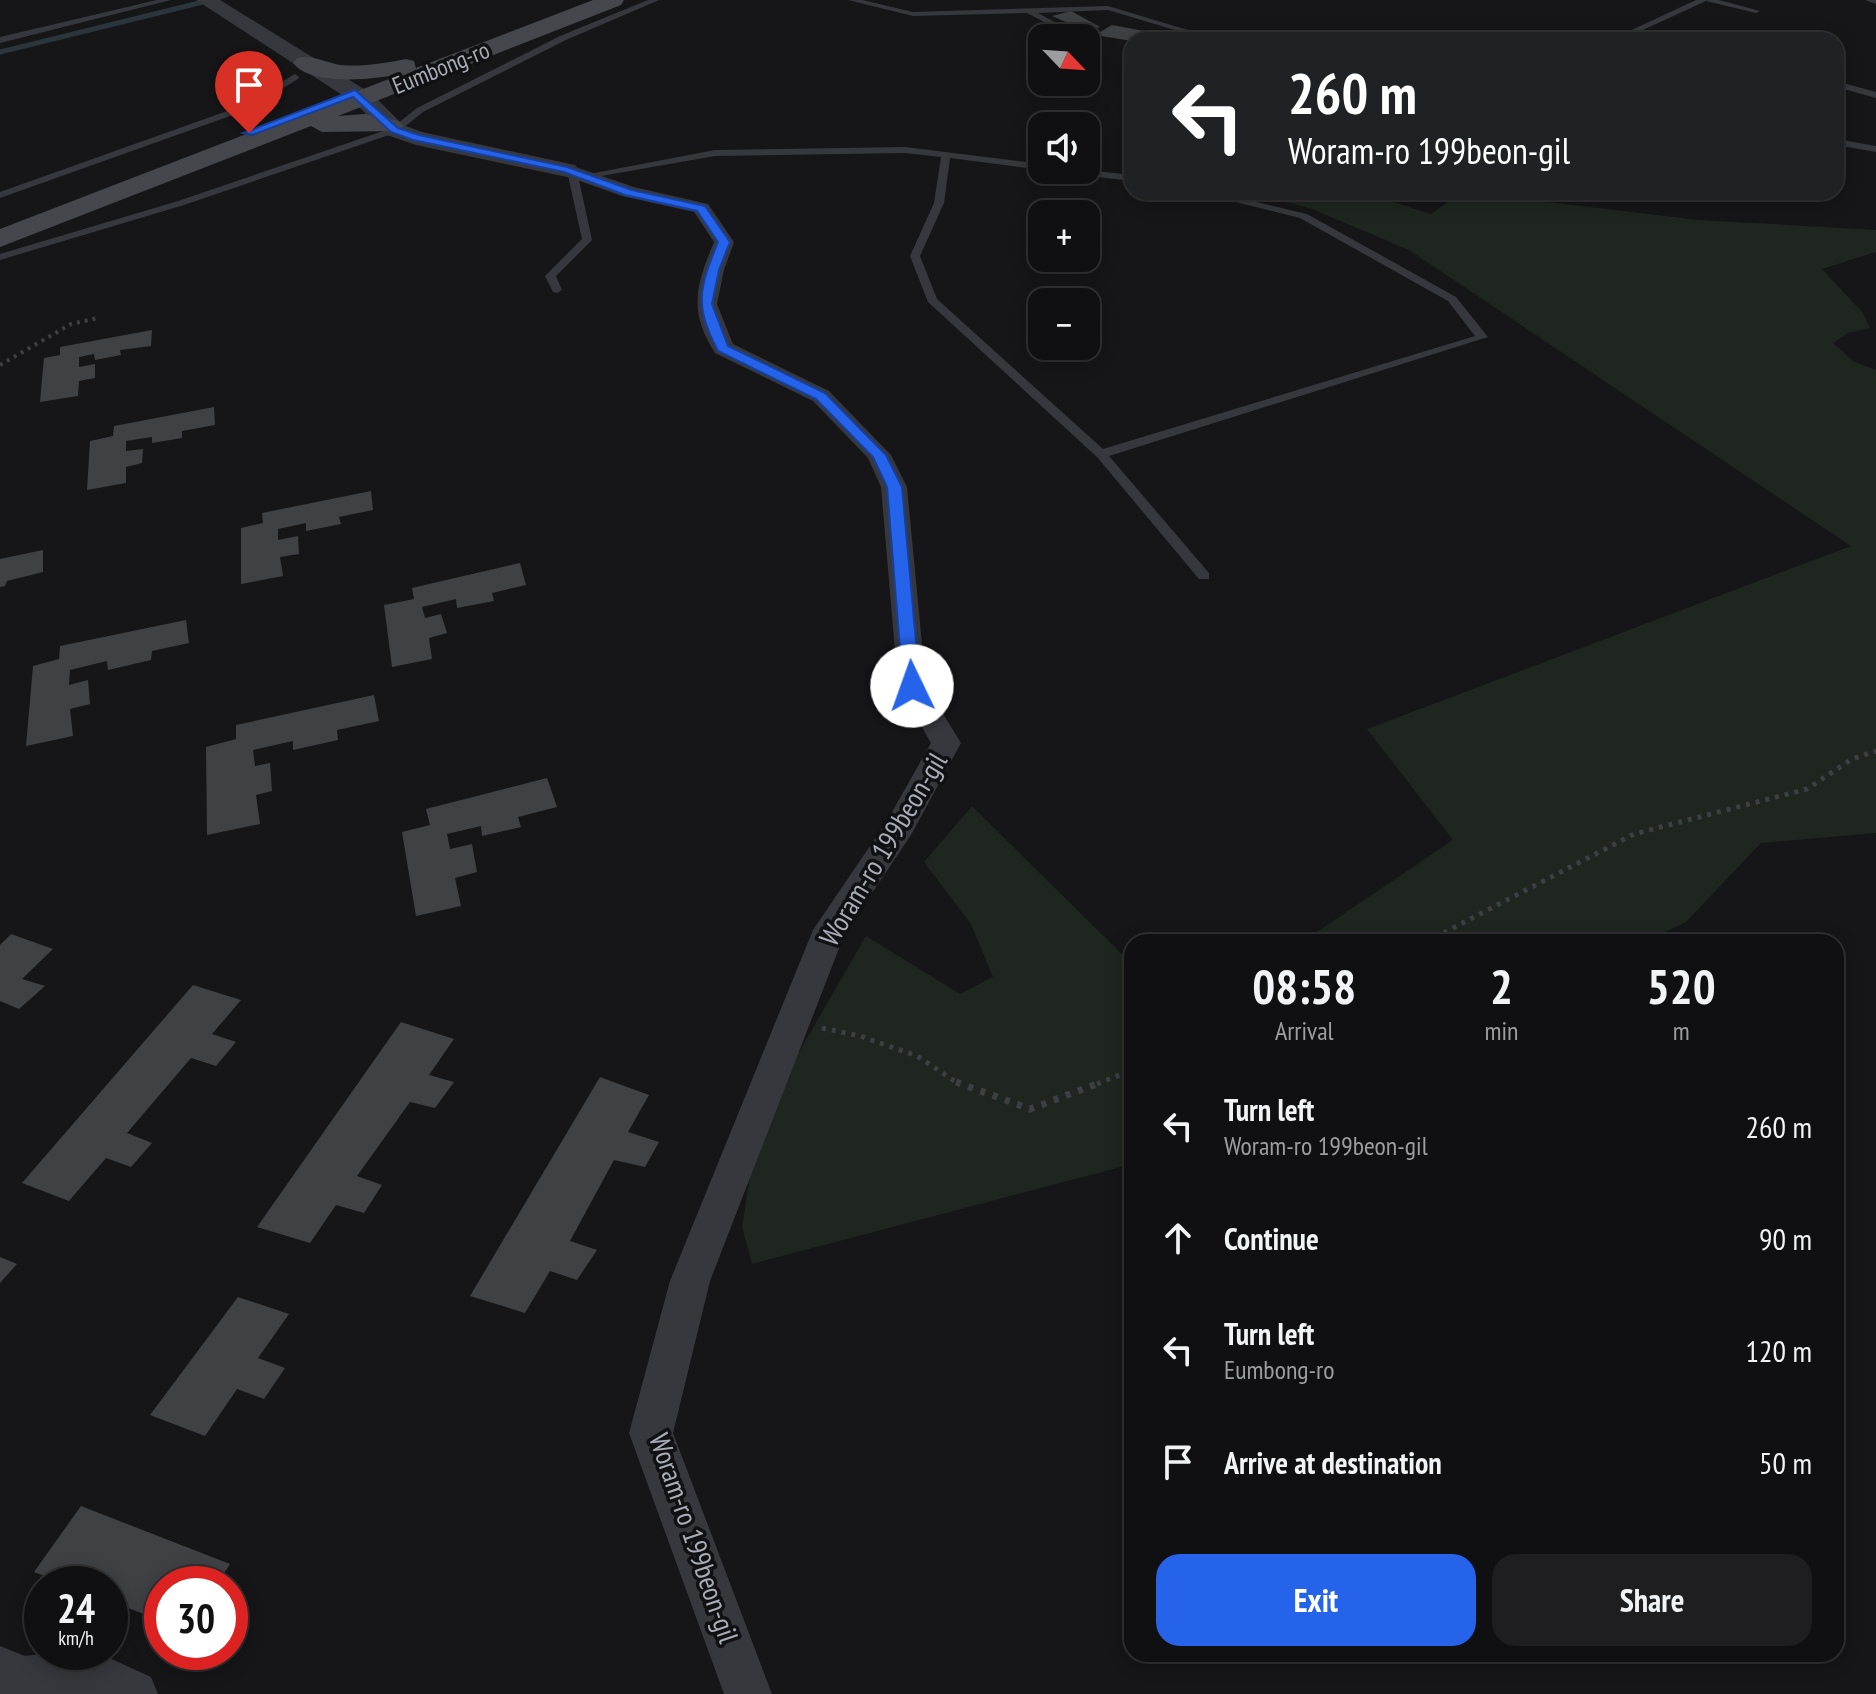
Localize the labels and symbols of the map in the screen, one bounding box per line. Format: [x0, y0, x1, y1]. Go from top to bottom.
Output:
north arrow [1028, 24, 1100, 96]
street label: Eumbong-ro [388, 34, 494, 101]
pin [215, 51, 283, 133]
position arrow [870, 644, 954, 728]
street label: Woram-ro 199beon-gil [810, 745, 955, 952]
street label: Woram-ro 199beon-gil [641, 1428, 748, 1648]
speed limit sign: 30 [144, 1566, 248, 1670]

